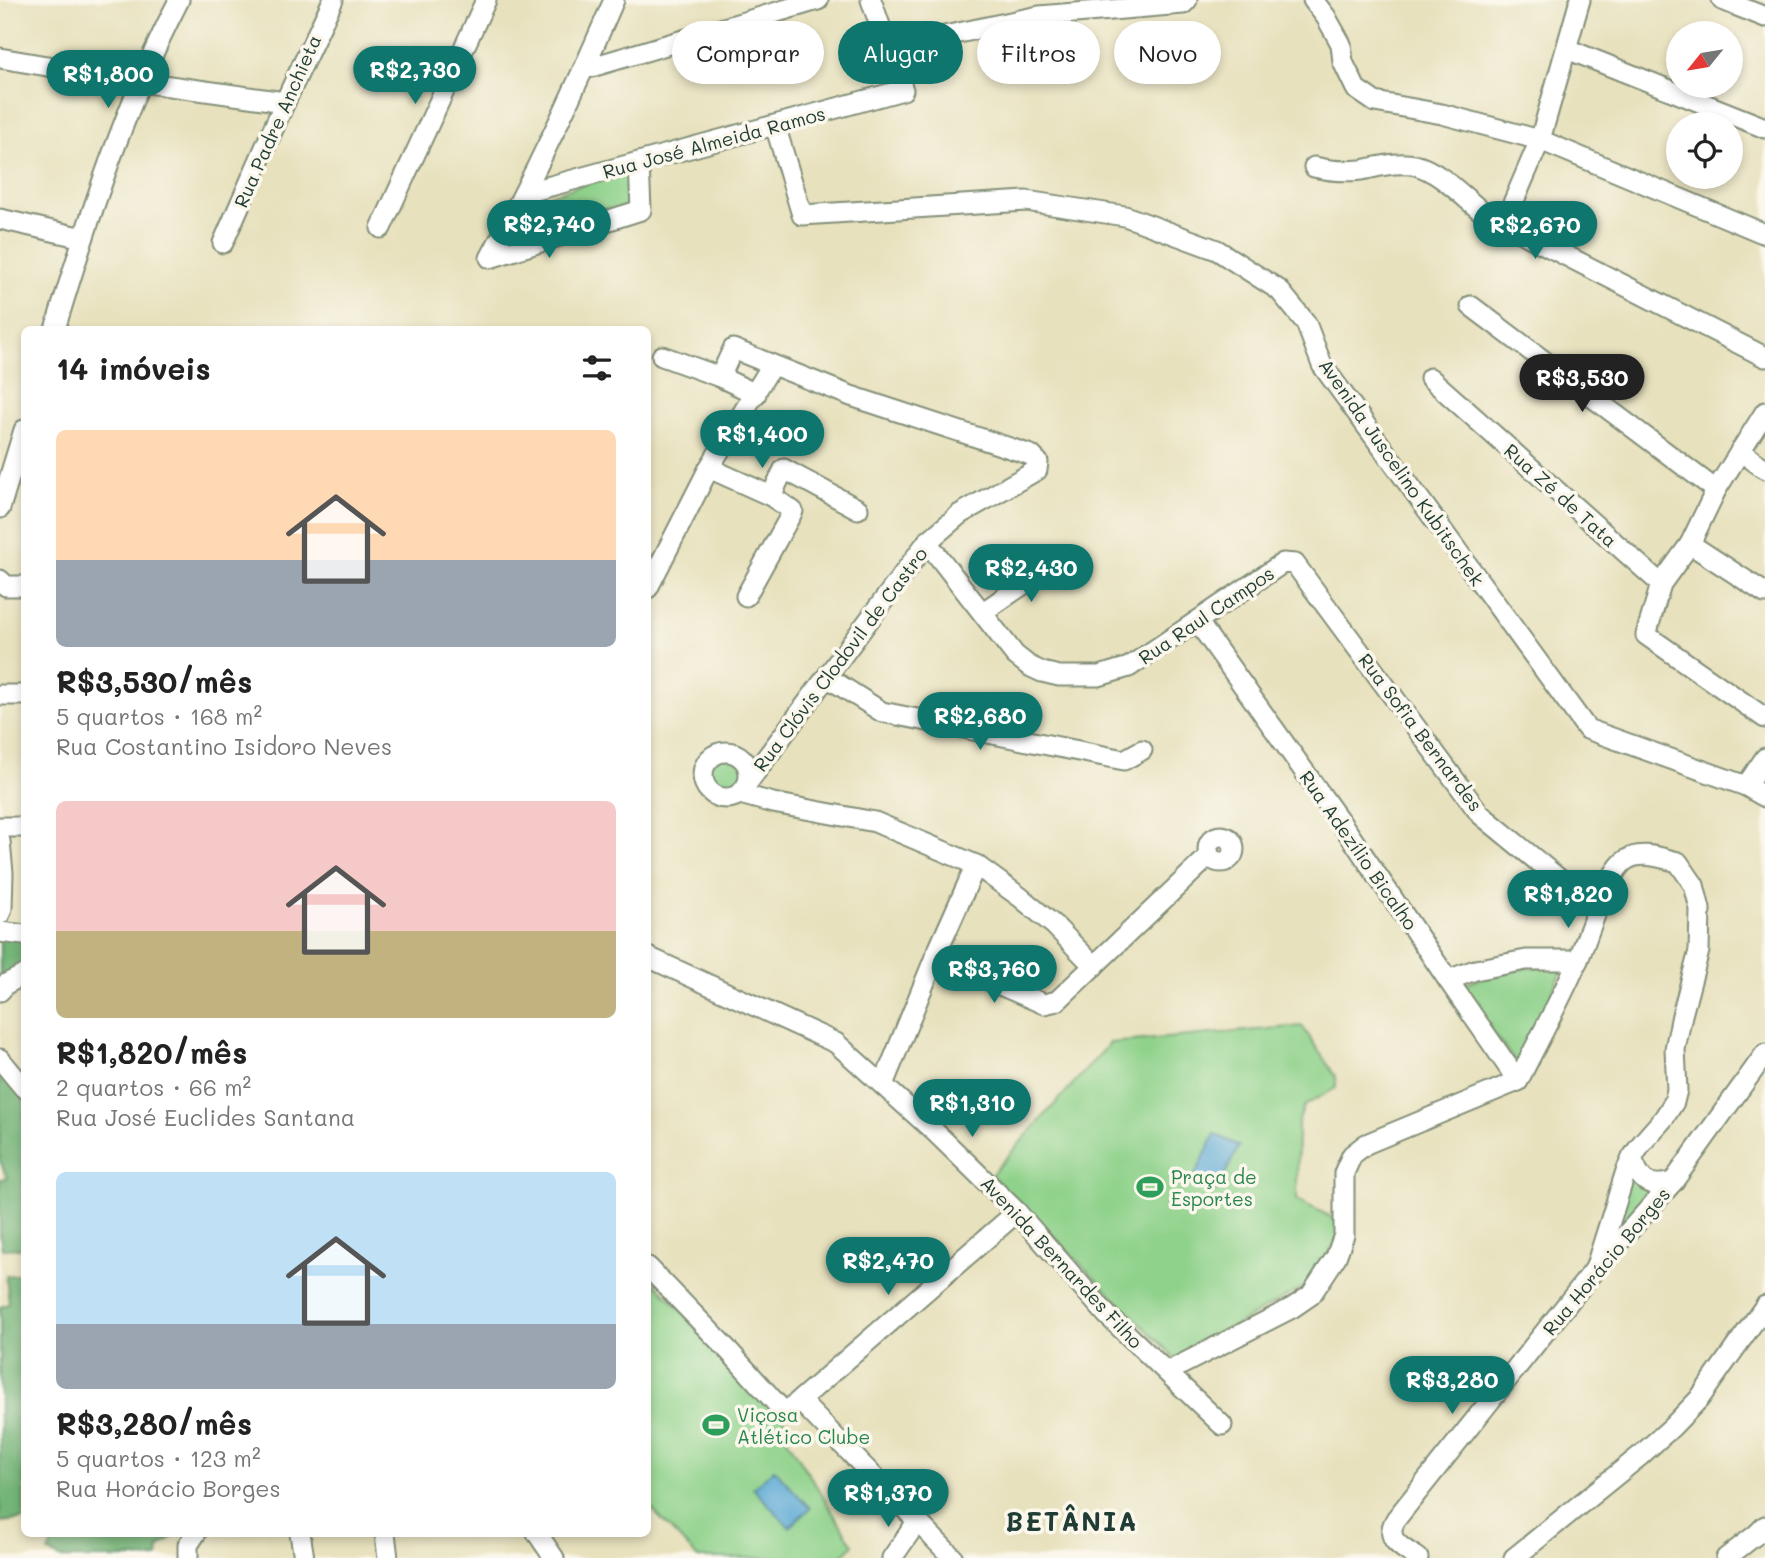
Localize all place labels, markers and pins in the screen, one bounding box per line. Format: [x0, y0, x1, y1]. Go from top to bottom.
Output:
pin: R$2,730 [350, 46, 480, 106]
pin: R$1,800 [43, 50, 173, 110]
pin: R$2,740 [484, 201, 614, 260]
pin: R$2,670 [1470, 202, 1600, 261]
pin: R$3,530 [1517, 354, 1647, 414]
pin: R$1,400 [697, 410, 827, 470]
pin: R$2,430 [966, 544, 1096, 604]
pin: R$2,680 [915, 692, 1045, 752]
pin: R$1,820 [1503, 870, 1633, 930]
pin: R$3,760 [929, 946, 1059, 1005]
pin: R$1,310 [907, 1080, 1037, 1139]
place label: Praça de Esportes [1171, 1164, 1257, 1211]
sports icon: Praça de Esportes [1135, 1172, 1165, 1202]
pin: R$2,470 [823, 1238, 953, 1297]
pin: R$3,280 [1387, 1356, 1517, 1416]
place label: Viçosa Atlético Clube [737, 1402, 870, 1449]
sports icon: Viçosa Atlético Clube [701, 1410, 731, 1440]
pin: R$1,370 [823, 1470, 953, 1529]

